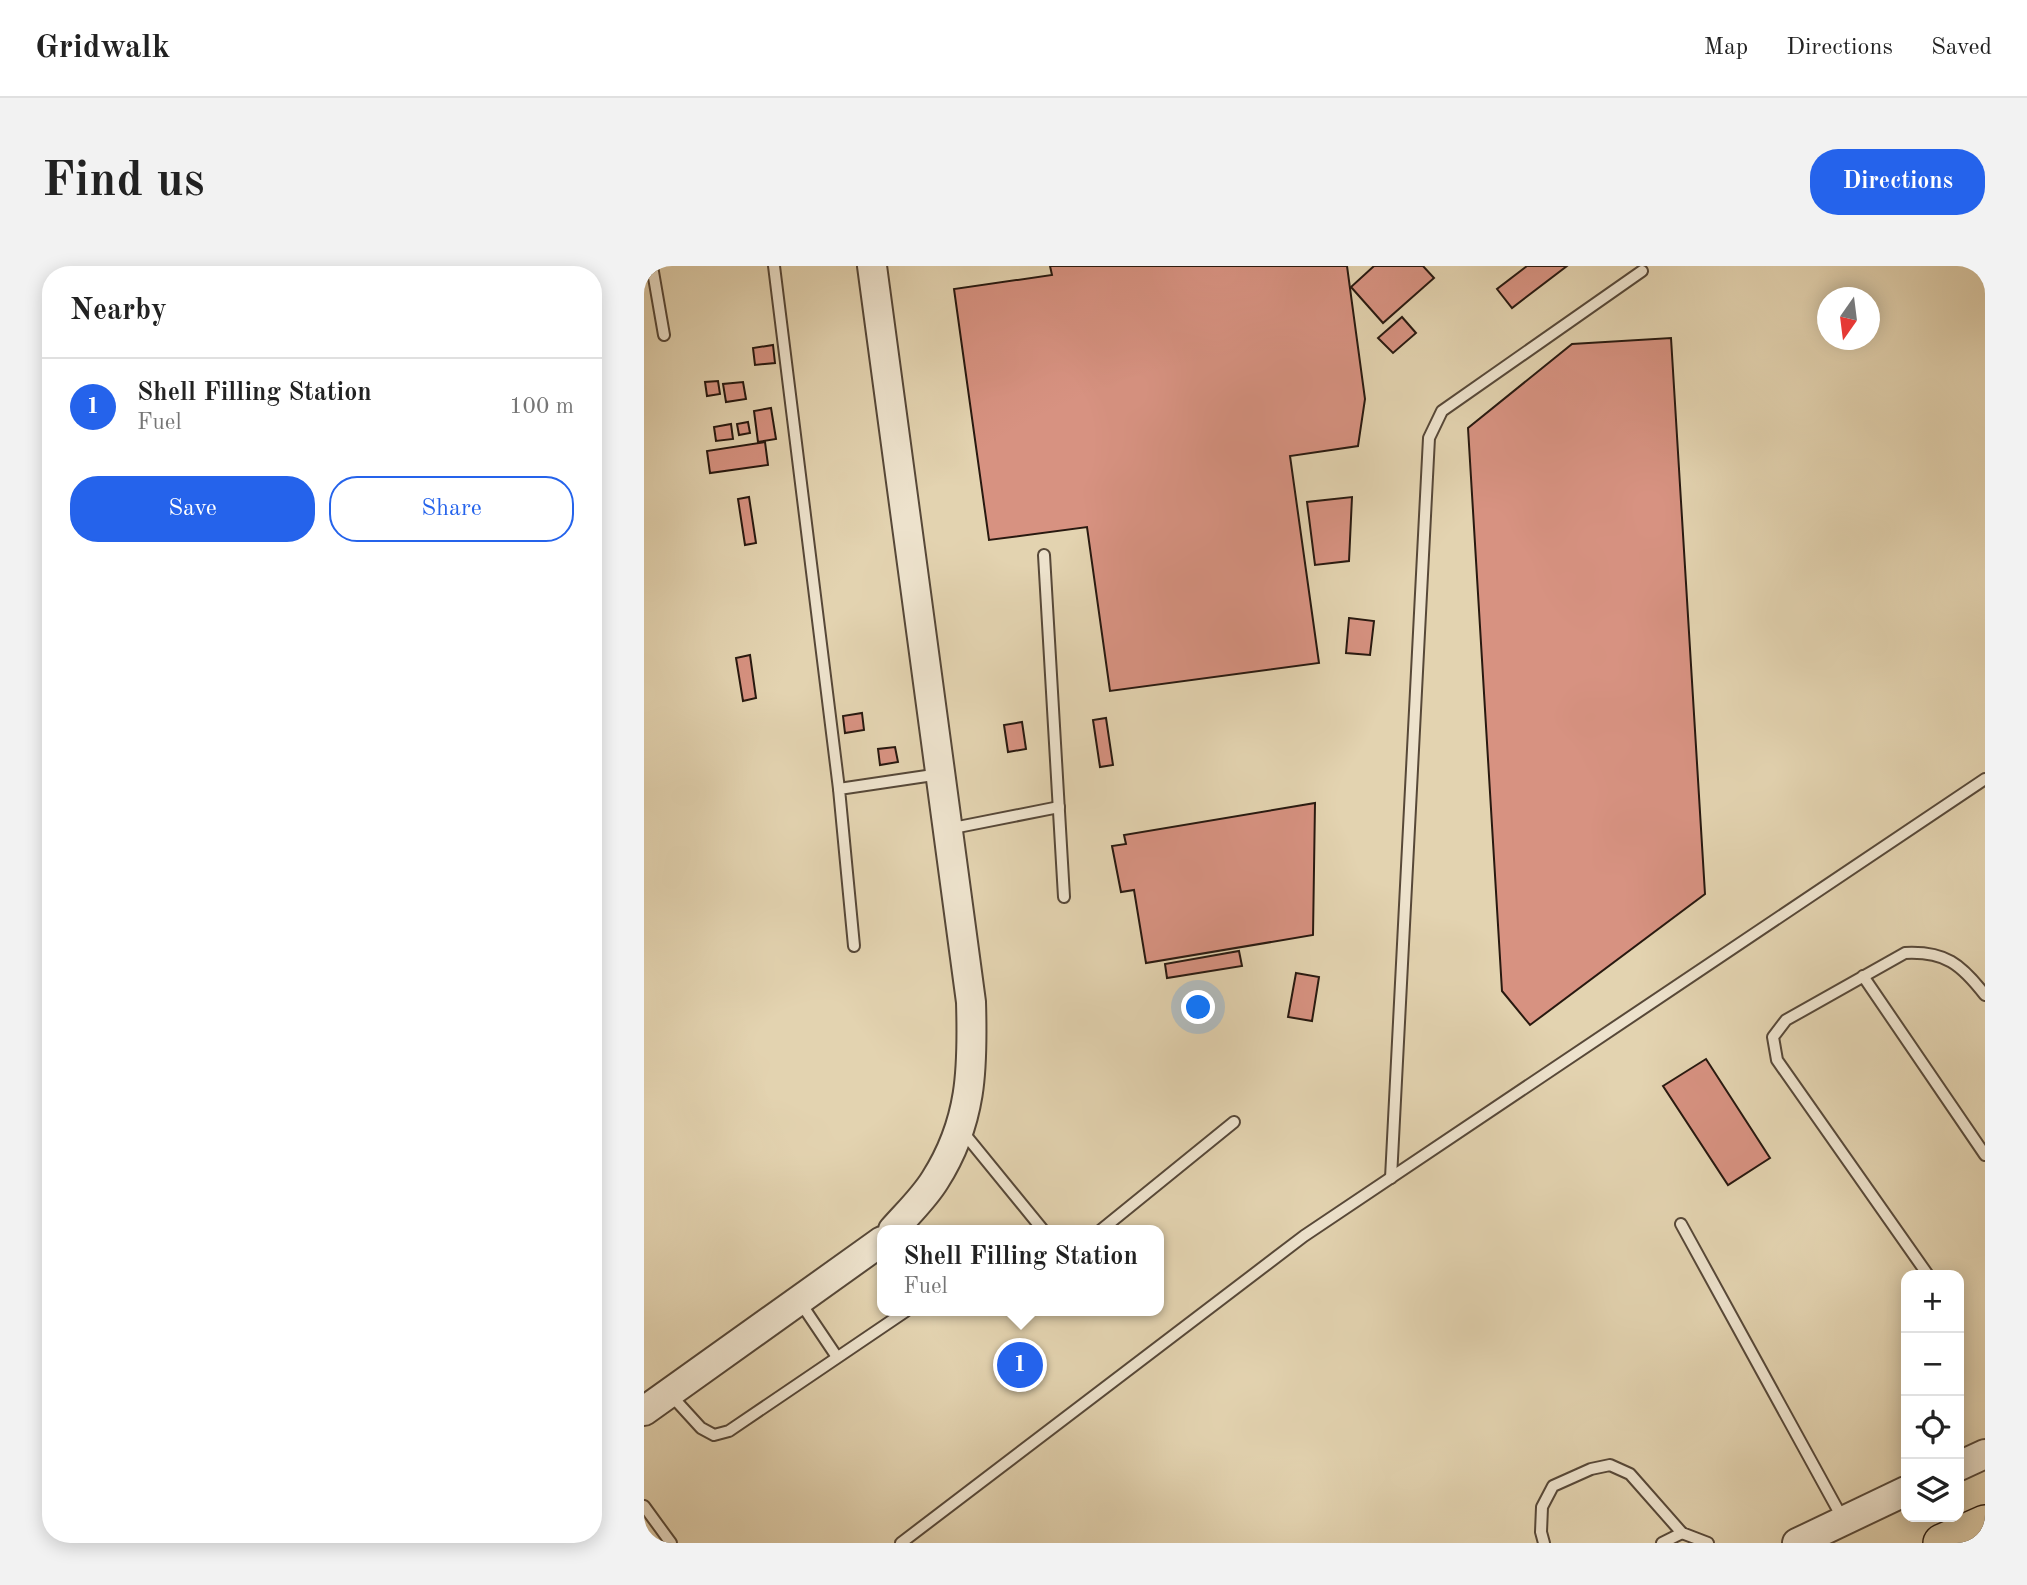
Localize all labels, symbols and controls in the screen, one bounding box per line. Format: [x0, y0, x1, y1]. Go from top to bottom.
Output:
text: Gridwalk [35, 32, 170, 65]
text: Map [1704, 36, 1748, 60]
text: Directions [1786, 36, 1893, 60]
text: Saved [1931, 36, 1992, 60]
button: Directions [1810, 149, 1985, 215]
text: Find us [42, 158, 205, 207]
north arrow [1817, 287, 1880, 350]
text: Nearby [70, 296, 167, 326]
text: Shell Filling Station [137, 380, 372, 406]
text: 1 [86, 395, 100, 418]
text: 100 m [509, 395, 574, 418]
text: Fuel [137, 411, 182, 434]
button: Save [70, 476, 315, 542]
button: Share [329, 476, 574, 542]
your location [1181, 990, 1215, 1024]
popup [877, 1225, 1164, 1316]
text: Shell Filling Station [903, 1244, 1138, 1270]
map controls [1901, 1270, 1964, 1522]
button: + [1901, 1270, 1964, 1333]
text: Fuel [903, 1275, 948, 1298]
button: − [1901, 1333, 1964, 1396]
pin: 1 [997, 1339, 1043, 1391]
button: locate [1901, 1396, 1964, 1459]
button: layers [1901, 1459, 1964, 1522]

